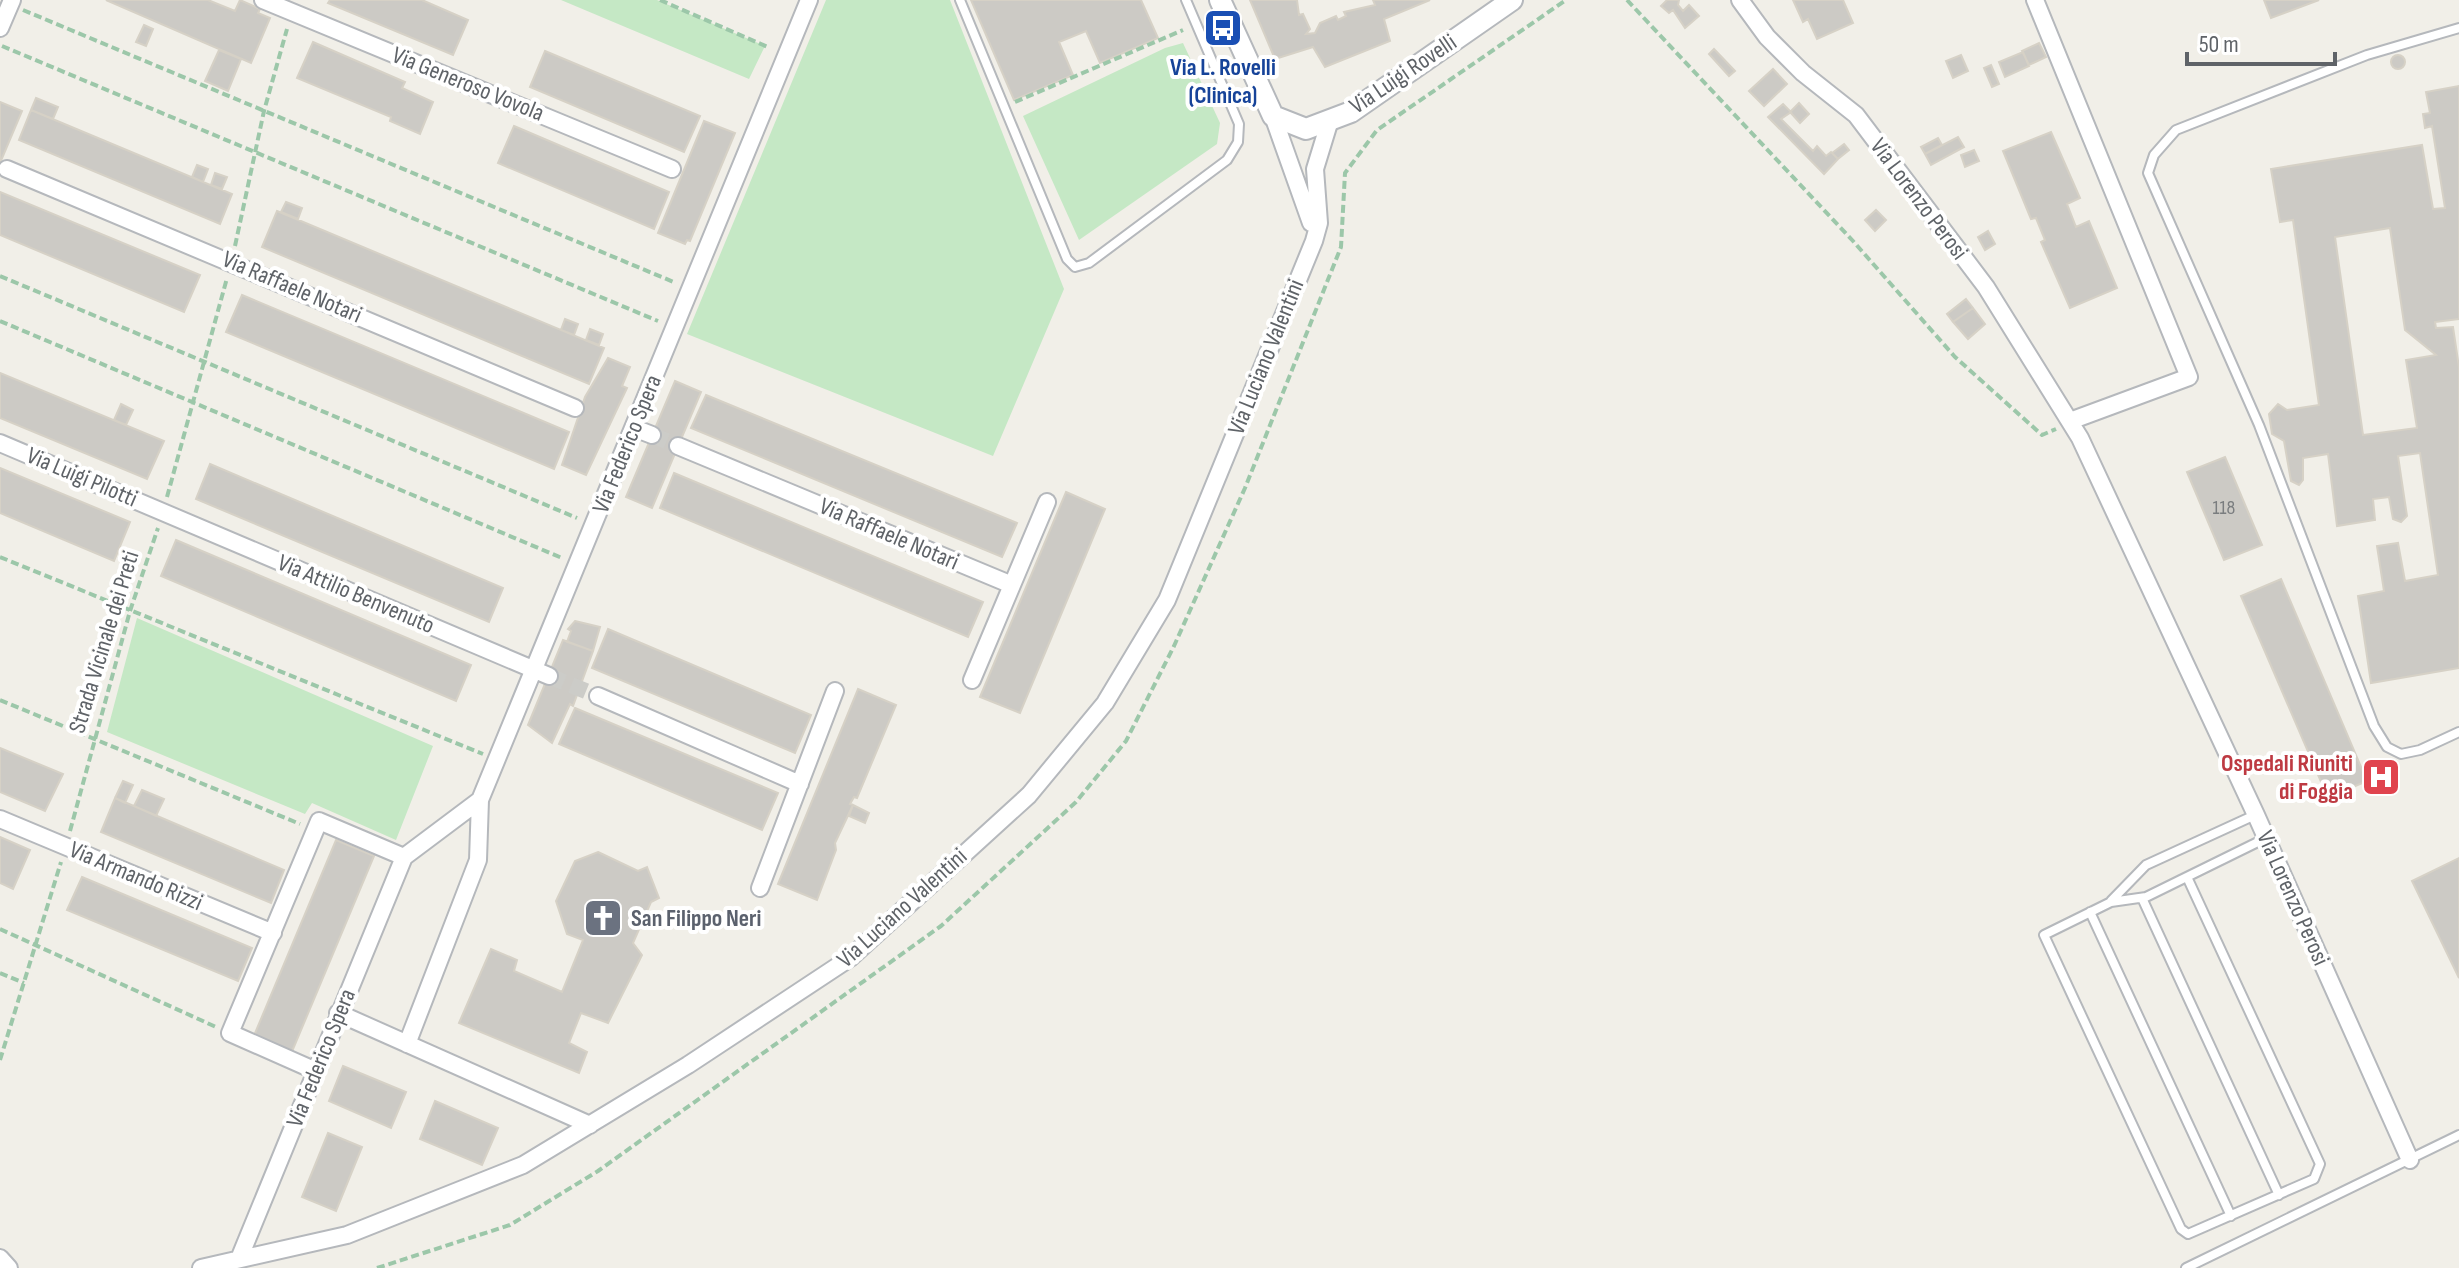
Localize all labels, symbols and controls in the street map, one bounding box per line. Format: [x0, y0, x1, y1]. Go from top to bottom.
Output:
bus stop icon: Via L. Rovelli (Clinica) [1202, 7, 1244, 49]
scale bar [2187, 16, 2335, 66]
street label: Via Luigi Rovelli [1344, 28, 1462, 120]
text: 50 m [2199, 30, 2239, 59]
street label: Via Generoso Vovola [388, 40, 548, 128]
place label: Via L. Rovelli (Clinica) [1170, 53, 1276, 110]
street label: Via Lorenzo Perosi [1864, 132, 1974, 266]
street label: Via Raffaele Notari [218, 245, 366, 329]
street label: Via Luciano Valentini [1222, 275, 1310, 439]
street label: Via Federico Spera [586, 371, 668, 517]
street label: Via Luigi Pilotti [22, 441, 142, 513]
street label: Via Raffaele Notari [815, 492, 963, 576]
house number: 118 [2213, 496, 2235, 520]
street label: Strada Vicinale dei Preti [62, 547, 146, 737]
street label: Via Attilio Benvenuto [273, 548, 439, 640]
place label: Ospedali Riuniti di Foggia [2221, 749, 2353, 806]
hospital icon: Ospedali Riuniti di Foggia [2360, 756, 2402, 798]
street label: Via Lorenzo Perosi [2250, 826, 2336, 970]
street label: Via Armando Rizzi [65, 835, 207, 917]
street label: Via Luciano Valentini [831, 842, 973, 974]
church icon: San Filippo Neri [582, 897, 624, 939]
place label: San Filippo Neri [631, 904, 762, 933]
street label: Via Federico Spera [280, 985, 362, 1131]

